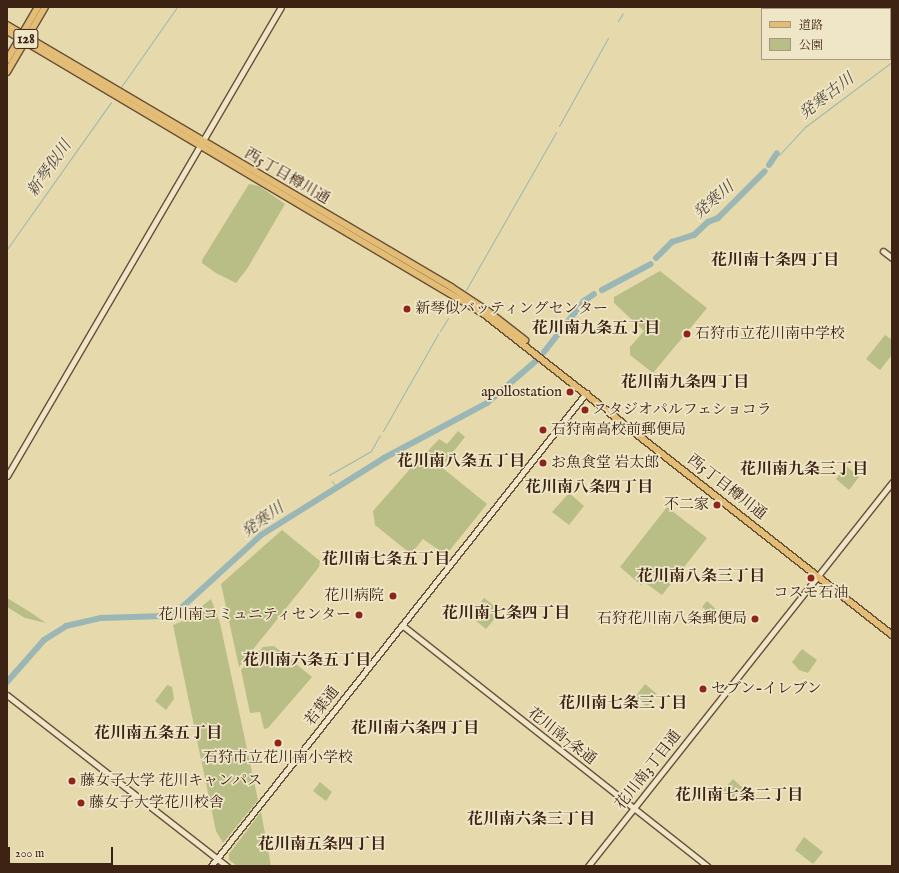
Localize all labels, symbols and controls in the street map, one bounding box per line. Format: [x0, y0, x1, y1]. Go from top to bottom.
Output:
legend [761, 8, 891, 60]
text: 道路 [799, 18, 823, 33]
road number: 128 [13, 27, 39, 51]
text: 公園 [799, 38, 823, 53]
water label: 発寒古川 [796, 70, 858, 124]
water label: 新琴似川 [24, 137, 76, 201]
street label: 西5丁目樽川通 [241, 144, 333, 208]
water label: 発寒川 [690, 178, 738, 224]
district label: 花川南十条四丁目 [711, 251, 839, 271]
place label: 新琴似バッティングセンター [415, 300, 610, 318]
marker: 新琴似バッティングセンター [402, 304, 412, 314]
district label: 花川南九条五丁目 [532, 319, 660, 339]
place label: 石狩市立花川南中学校 [695, 325, 845, 343]
marker: 石狩市立花川南中学校 [682, 329, 692, 339]
district label: 花川南九条四丁目 [621, 373, 749, 393]
place label: apollostation [481, 383, 562, 401]
marker: apollostation [565, 387, 575, 397]
place label: スタジオパルフェショコラ [593, 401, 773, 419]
marker: スタジオパルフェショコラ [580, 405, 590, 415]
place label: 石狩南高校前郵便局 [551, 421, 686, 439]
marker: 石狩南高校前郵便局 [538, 425, 548, 435]
street label: 西5丁目樽川通 [684, 451, 770, 523]
district label: 花川南八条五丁目 [397, 452, 525, 472]
place label: お魚食堂 岩太郎 [551, 454, 659, 472]
marker: お魚食堂 岩太郎 [538, 458, 548, 468]
district label: 花川南九条三丁目 [740, 460, 868, 480]
district label: 花川南八条四丁目 [525, 478, 653, 498]
place label: 不二家 [664, 496, 709, 514]
water label: 発寒川 [238, 499, 288, 543]
marker: 不二家 [712, 500, 722, 510]
district label: 花川南七条五丁目 [322, 550, 450, 570]
district label: 花川南八条三丁目 [637, 567, 765, 587]
marker: コスモ石油 [806, 573, 816, 583]
place label: コスモ石油 [774, 584, 848, 602]
place label: 花川病院 [324, 587, 384, 605]
marker: 花川病院 [387, 590, 399, 602]
district label: 花川南七条四丁目 [442, 604, 570, 624]
place label: 花川南コミュニティセンター [156, 606, 351, 624]
marker: 花川南コミュニティセンター [354, 610, 364, 620]
place label: 石狩花川南八条郵便局 [597, 610, 747, 628]
marker: 石狩花川南八条郵便局 [750, 614, 760, 624]
district label: 花川南六条五丁目 [243, 651, 371, 671]
place label: セブン-イレブン [711, 680, 823, 698]
street label: 若葉通 [301, 683, 343, 729]
marker: セブン-イレブン [698, 684, 708, 694]
district label: 花川南七条三丁目 [559, 694, 687, 714]
street label: 花川南7条通 [524, 704, 600, 768]
district label: 花川南六条四丁目 [351, 719, 479, 739]
district label: 花川南五条五丁目 [94, 724, 222, 744]
street label: 花川南3丁目通 [611, 727, 685, 813]
marker: 石狩市立花川南小学校 [273, 738, 283, 748]
place label: 石狩市立花川南小学校 [203, 749, 353, 767]
place label: 藤女子大学 花川キャンパス [80, 772, 263, 790]
marker: 藤女子大学 花川キャンパス [67, 776, 77, 786]
district label: 花川南七条二丁目 [675, 786, 803, 806]
place label: 藤女子大学花川校舎 [89, 794, 224, 812]
marker: 藤女子大学花川校舎 [76, 798, 86, 808]
district label: 花川南六条三丁目 [467, 810, 595, 830]
district label: 花川南五条四丁目 [258, 835, 386, 855]
scale bar [10, 839, 115, 865]
text: 200 m [15, 846, 44, 861]

